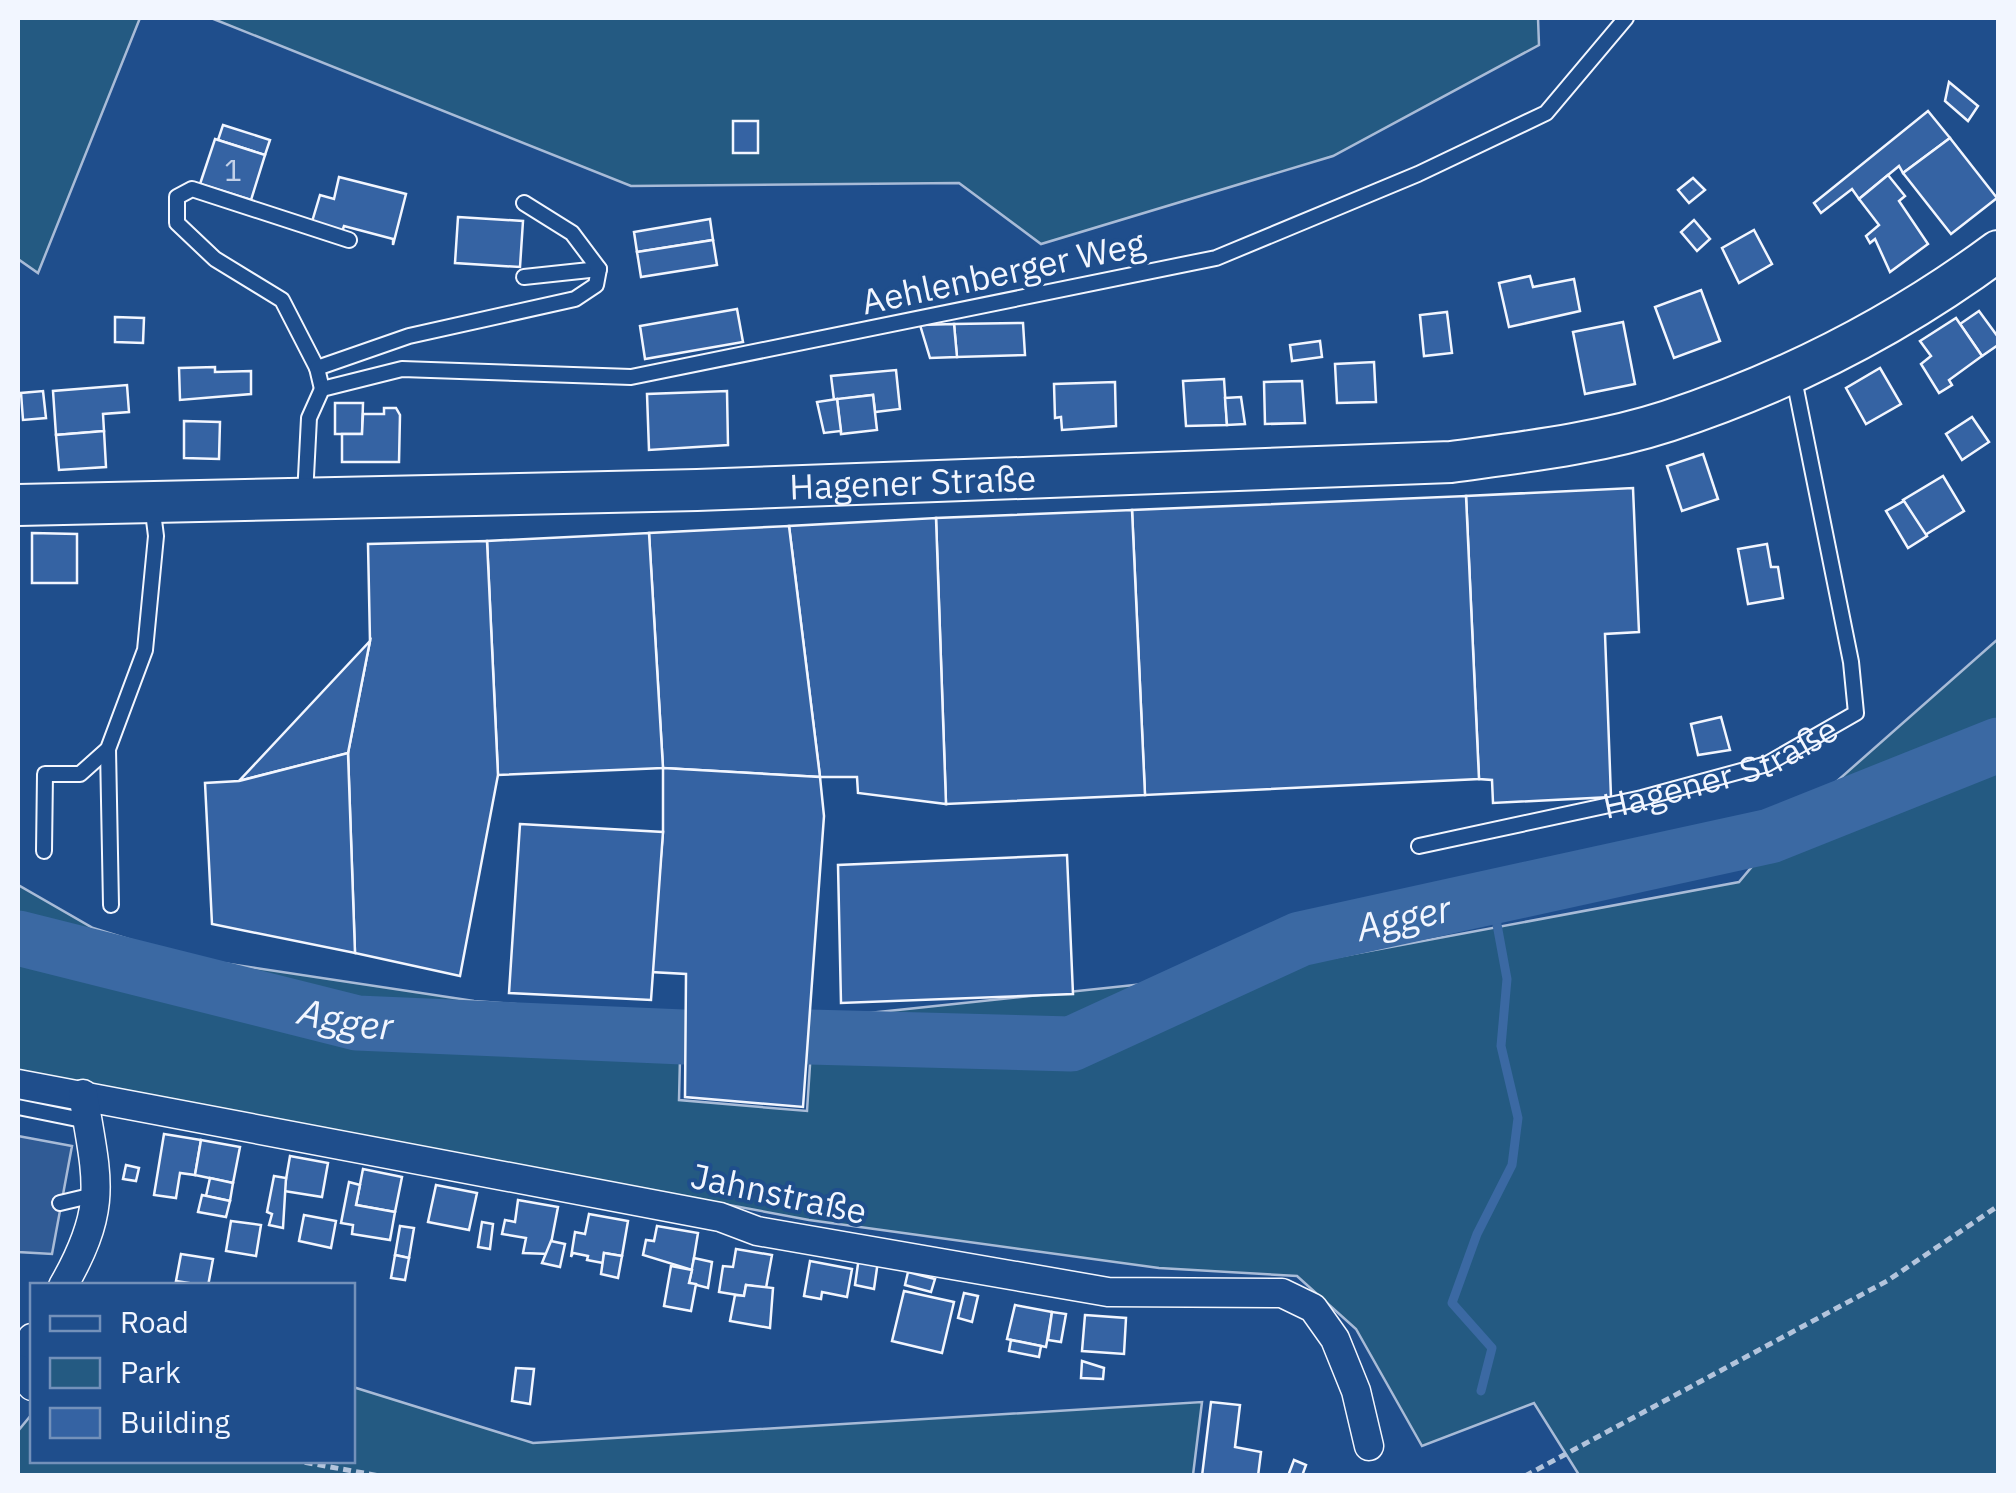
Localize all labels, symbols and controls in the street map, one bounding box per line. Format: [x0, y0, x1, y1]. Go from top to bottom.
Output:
house number: 1 [224, 150, 242, 189]
street label: Aehlenberger Weg [857, 219, 1149, 325]
street label: Hagener Straße [788, 454, 1037, 510]
street label: Hagener Straße [1599, 705, 1846, 829]
water label: Agger [1350, 882, 1457, 951]
water label: Agger [292, 984, 395, 1049]
street label: Jahnstraße [687, 1152, 871, 1234]
legend [30, 1283, 355, 1463]
text: Road [120, 1302, 189, 1341]
text: Park [120, 1352, 181, 1391]
text: Building [120, 1402, 230, 1441]

